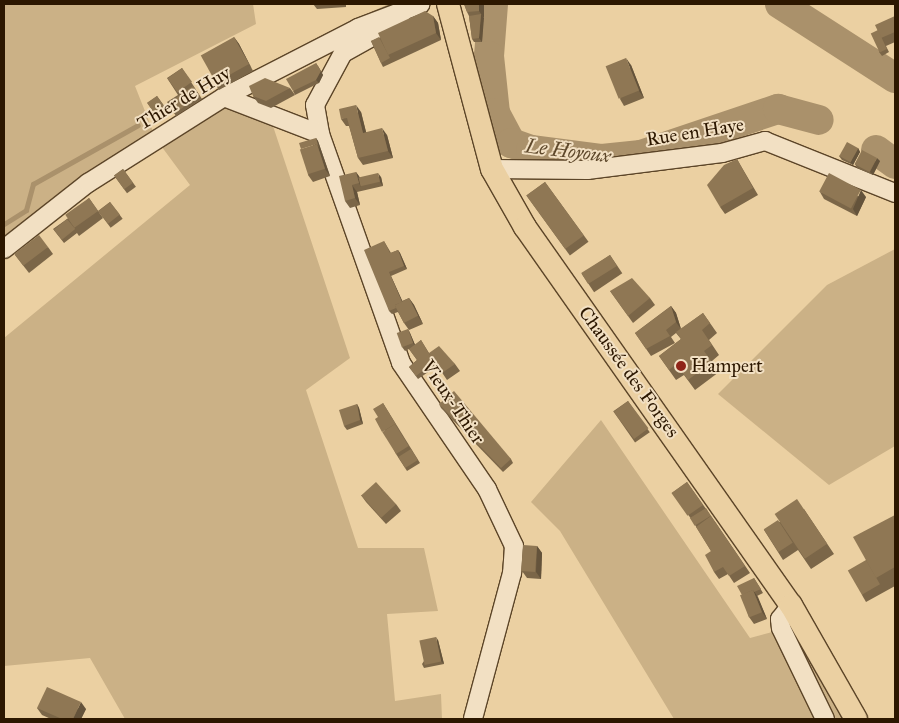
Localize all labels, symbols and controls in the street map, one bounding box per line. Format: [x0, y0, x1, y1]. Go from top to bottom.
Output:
street label: Thier de Huy [133, 61, 235, 135]
street label: Rue en Haye [645, 113, 745, 151]
water label: Le Hoyoux [524, 134, 612, 168]
street label: Chaussée des Forges [574, 302, 684, 442]
place label: Hampert [691, 355, 763, 377]
street label: Vieux-Thier [417, 356, 489, 448]
marker: Hampert [675, 360, 687, 372]

